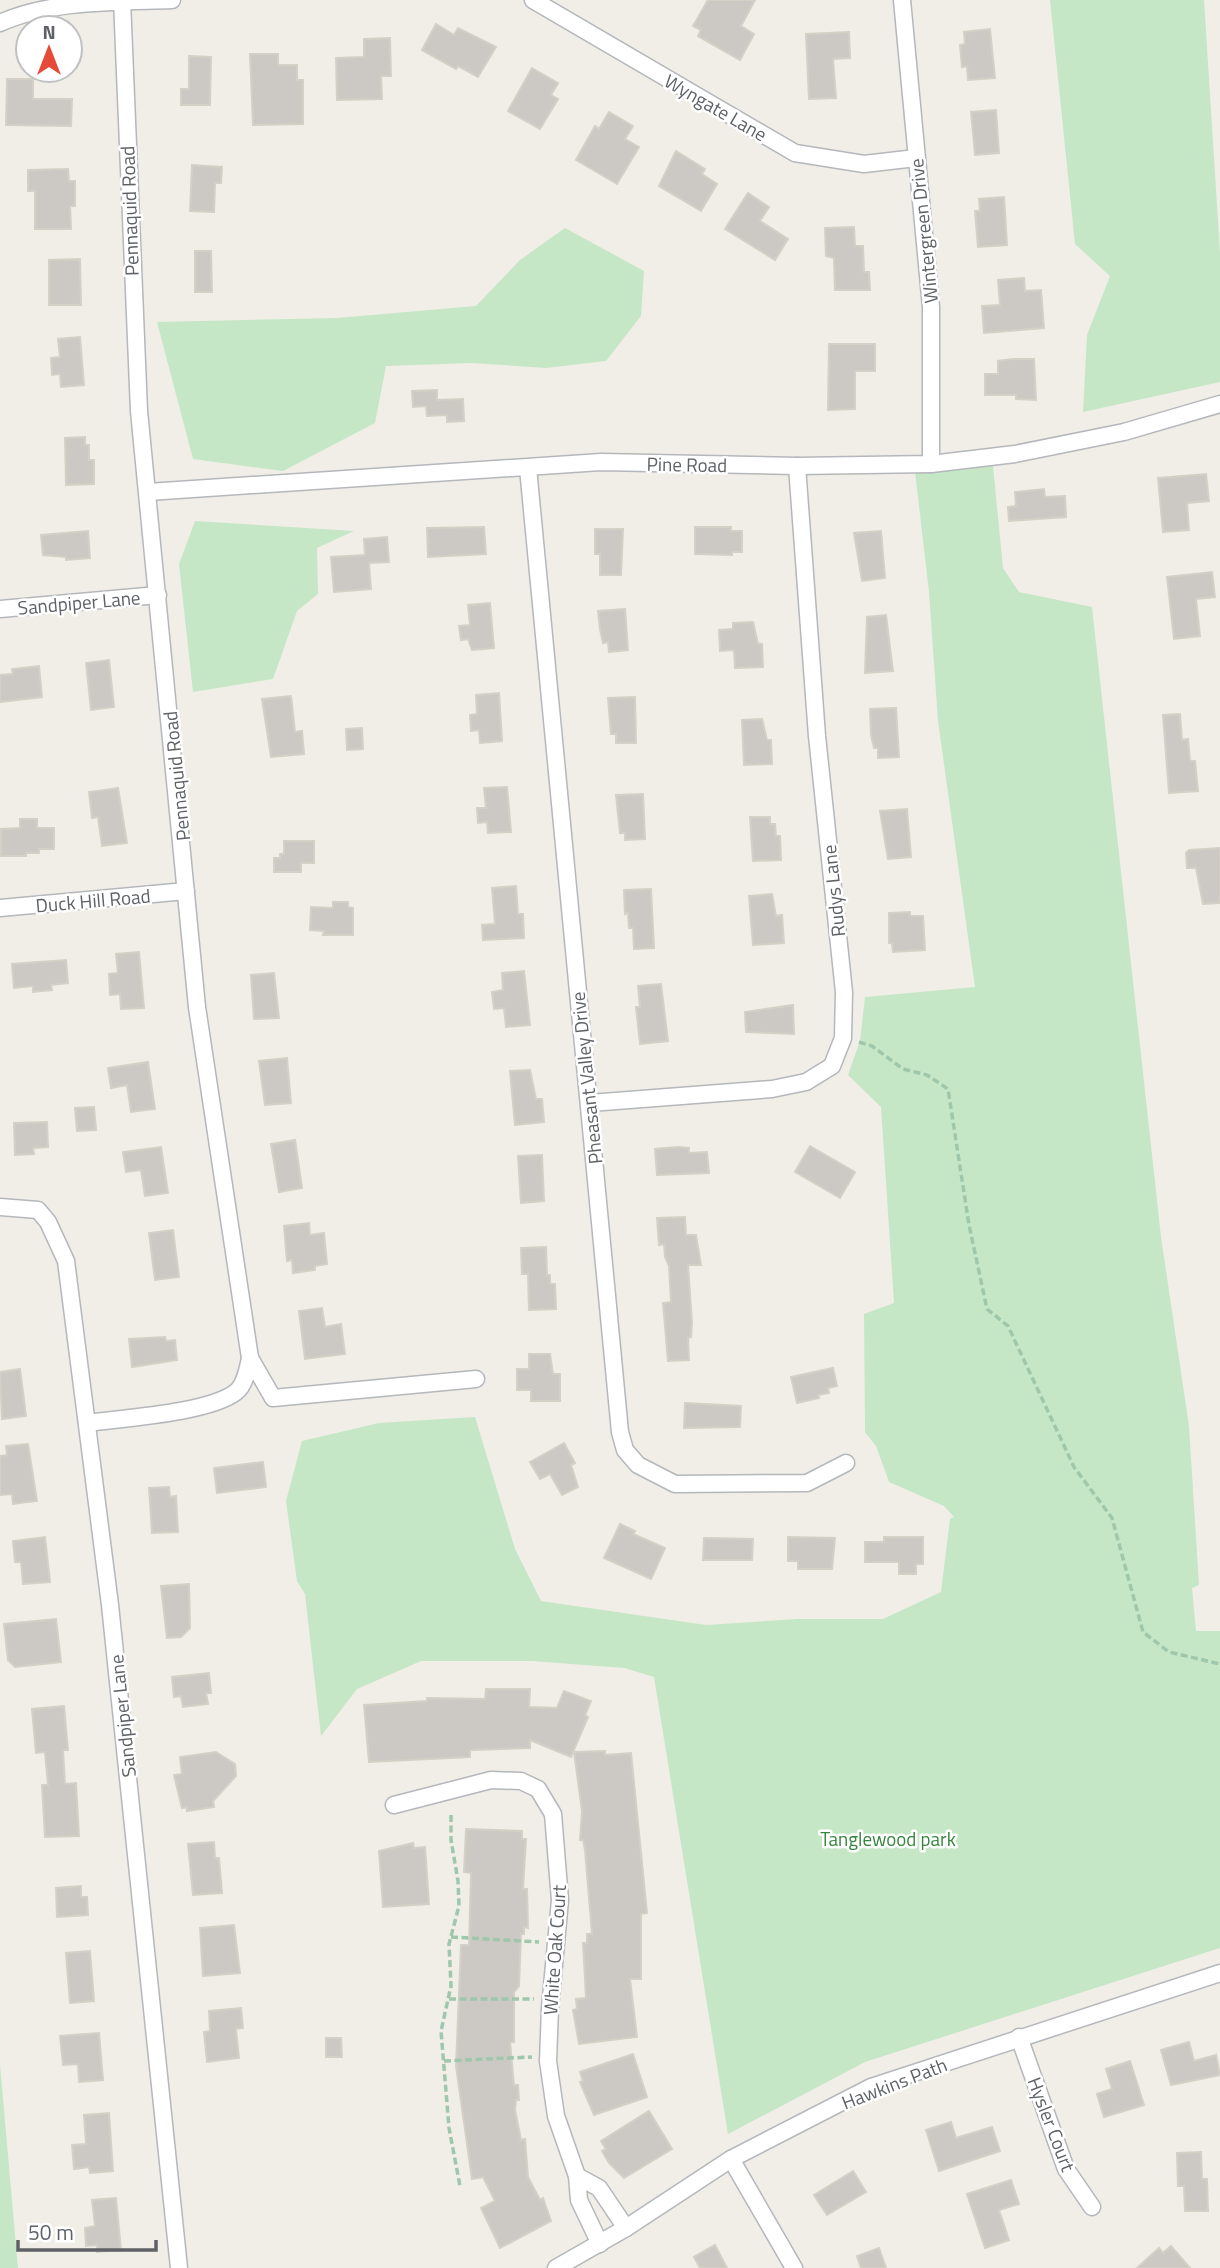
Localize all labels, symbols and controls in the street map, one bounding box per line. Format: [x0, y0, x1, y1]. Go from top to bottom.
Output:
north arrow [14, 14, 84, 84]
text: N [42, 17, 56, 46]
street label: Wyngate Lane [659, 66, 773, 148]
street label: Pennaquid Road [112, 145, 146, 277]
street label: Wintergreen Drive [901, 157, 945, 305]
street label: Pine Road [646, 449, 728, 479]
street label: Sandpiper Lane [16, 582, 142, 622]
street label: Pennaquid Road [155, 710, 197, 842]
street label: Rudys Lane [814, 844, 852, 938]
street label: Duck Hill Road [34, 881, 152, 919]
street label: Pheasant Valley Drive [563, 990, 609, 1166]
street label: Sandpiper Lane [101, 1653, 143, 1779]
park label: Tanglewood park [820, 1824, 956, 1853]
street label: White Oak Court [535, 1884, 573, 2016]
street label: Hawkins Path [837, 2050, 951, 2116]
street label: Hysler Court [1021, 2073, 1083, 2176]
scale bar [18, 2208, 156, 2252]
text: 50 m [28, 2216, 74, 2248]

